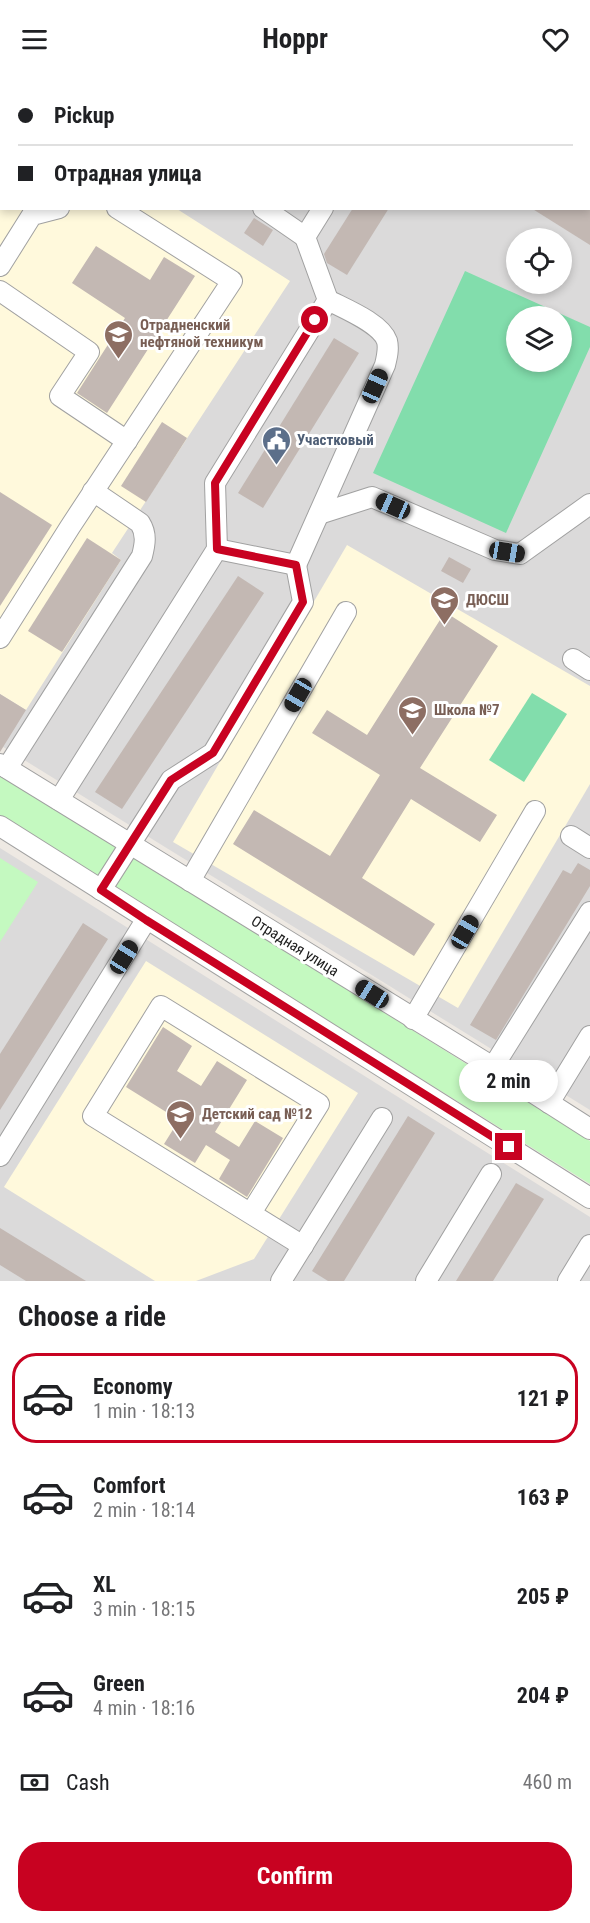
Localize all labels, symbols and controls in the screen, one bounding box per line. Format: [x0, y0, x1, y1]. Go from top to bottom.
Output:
icon: menu [18, 23, 51, 56]
text: Hoppr [262, 23, 328, 55]
icon: heart [539, 23, 572, 56]
text: Pickup [54, 103, 114, 128]
text: Отрадная улица [54, 161, 202, 186]
map controls [506, 228, 572, 372]
button: locate [506, 228, 572, 294]
route start [301, 306, 328, 333]
button: layers [506, 306, 572, 372]
place label: Отрадненский нефтяной техникум [140, 316, 263, 351]
school or university icon: Отрадненский нефтяной техникум [103, 318, 135, 360]
car [359, 366, 391, 406]
public building icon: Участковый [260, 424, 292, 466]
place label: Участковый [297, 431, 374, 449]
car [373, 490, 413, 522]
car [488, 540, 526, 564]
school or university icon: ДЮСШ [429, 584, 461, 626]
place label: ДЮСШ [466, 591, 509, 609]
car [281, 675, 315, 715]
school or university icon: Школа №7 [397, 694, 429, 736]
place label: Школа №7 [434, 701, 500, 719]
street label: Отрадная улица [248, 912, 342, 980]
car [448, 912, 482, 952]
car [107, 937, 141, 977]
car [352, 977, 392, 1011]
callout: 2 min [460, 1060, 558, 1102]
text: 2 min [486, 1069, 531, 1093]
school or university icon: Детский сад №12 [165, 1098, 197, 1140]
place label: Детский сад №12 [202, 1105, 312, 1123]
route end [495, 1133, 522, 1160]
text: Choose a ride [18, 1301, 166, 1333]
icon: car [21, 1371, 75, 1425]
text: Economy [93, 1374, 173, 1399]
text: 121 ₽ [517, 1386, 569, 1411]
text: 1 min · 18:13 [93, 1399, 195, 1423]
icon: car [21, 1470, 75, 1524]
text: Comfort [93, 1473, 166, 1498]
text: 163 ₽ [517, 1485, 569, 1510]
text: 2 min · 18:14 [93, 1498, 195, 1522]
icon: car [21, 1569, 75, 1623]
text: XL [93, 1572, 116, 1597]
text: 205 ₽ [517, 1584, 569, 1609]
text: 3 min · 18:15 [93, 1597, 195, 1621]
icon: car [21, 1668, 75, 1722]
text: Green [93, 1671, 145, 1696]
text: 204 ₽ [517, 1683, 569, 1708]
text: 4 min · 18:16 [93, 1696, 195, 1720]
icon: cash [18, 1766, 51, 1799]
text: Cash [66, 1770, 110, 1795]
text: 460 m [523, 1770, 572, 1794]
button: Confirm [18, 1842, 572, 1911]

